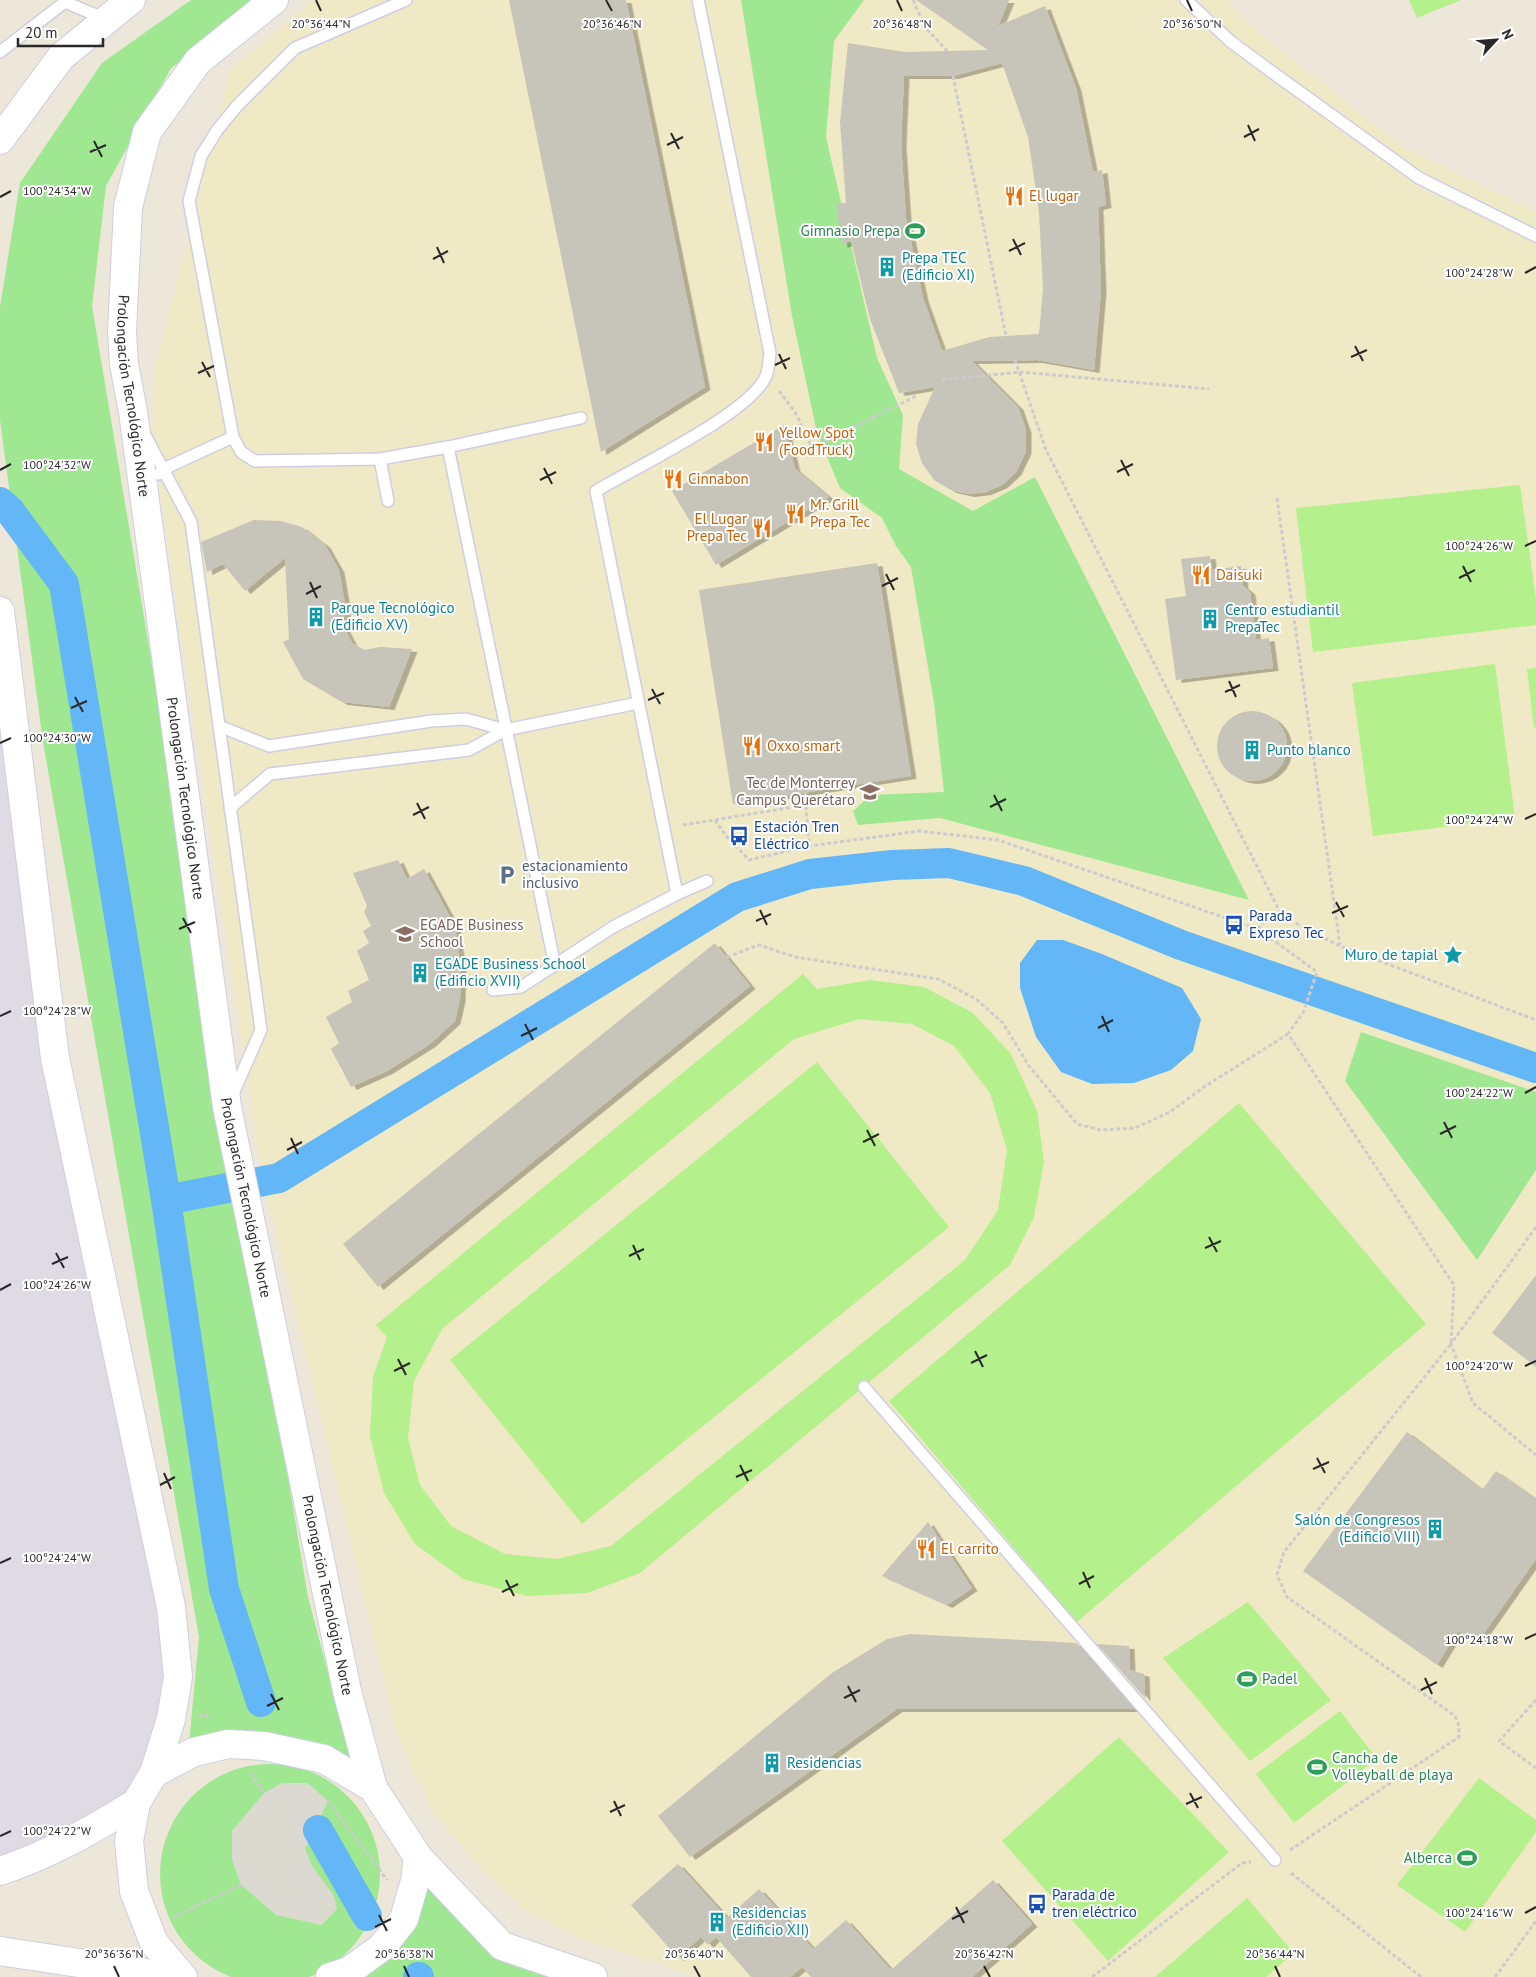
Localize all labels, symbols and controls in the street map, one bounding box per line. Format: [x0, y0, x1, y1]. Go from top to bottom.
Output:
scale bar [18, 15, 102, 47]
north arrow [1471, 15, 1521, 65]
text: 20°36'44"N [291, 16, 351, 31]
text: 20°36'46"N [582, 16, 642, 31]
text: 20°36'48"N [872, 16, 932, 31]
text: 20°36'50"N [1162, 16, 1222, 31]
text: 20 m [25, 23, 58, 42]
text: N [1498, 26, 1518, 42]
text: 100°24'34"W [23, 183, 91, 198]
restaurant icon: El lugar [1003, 185, 1025, 207]
place label: El lugar [1029, 186, 1079, 205]
sports icon: Gimnasio Prepa [904, 220, 926, 242]
place label: Gimnasio Prepa [800, 221, 900, 240]
place label: Prepa TEC (Edificio XI) [902, 248, 975, 284]
building icon: Prepa TEC (Edificio XI) [876, 256, 898, 278]
text: 100°24'28"W [1445, 265, 1513, 280]
street label: Prolongación Tecnológico Norte [113, 294, 154, 498]
place label: Yellow Spot (FoodTruck) [779, 423, 854, 459]
restaurant icon: Yellow Spot (FoodTruck) [753, 431, 775, 453]
text: 100°24'32"W [23, 457, 91, 472]
restaurant icon: Cinnabon [662, 468, 684, 490]
place label: Cinnabon [688, 469, 749, 488]
place label: Mr. Grill Prepa Tec [810, 495, 871, 531]
restaurant icon: Mr. Grill Prepa Tec [784, 503, 806, 525]
place label: El Lugar Prepa Tec [687, 509, 747, 545]
restaurant icon: El Lugar Prepa Tec [751, 517, 773, 539]
text: 100°24'26"W [1445, 538, 1513, 553]
restaurant icon: Daisuki [1190, 564, 1212, 586]
place label: Daisuki [1216, 565, 1263, 584]
place label: Parque Tecnológico (Edificio XV) [331, 598, 455, 634]
place label: Centro estudiantil PrepaTec [1225, 600, 1340, 636]
building icon: Parque Tecnológico (Edificio XV) [305, 606, 327, 628]
building icon: Centro estudiantil PrepaTec [1199, 608, 1221, 630]
street label: Prolongación Tecnológico Norte [163, 696, 209, 900]
text: 100°24'30"W [23, 730, 91, 745]
restaurant icon: Oxxo smart [741, 735, 763, 757]
place label: Oxxo smart [767, 736, 840, 755]
building icon: Punto blanco [1241, 739, 1263, 761]
place label: Punto blanco [1267, 740, 1351, 759]
place label: Tec de Monterrey Campus Querétaro [736, 773, 855, 809]
school or university icon: Tec de Monterrey Campus Querétaro [859, 781, 881, 803]
text: 100°24'24"W [1445, 812, 1513, 827]
place label: Estación Tren Eléctrico [754, 817, 839, 853]
bus stop icon: Estación Tren Eléctrico [728, 825, 750, 847]
place label: estacionamiento inclusivo [522, 856, 628, 892]
parking icon: estacionamiento inclusivo [496, 864, 518, 886]
place label: Parada Expreso Tec [1249, 906, 1324, 942]
bus stop icon: Parada Expreso Tec [1223, 914, 1245, 936]
place label: EGADE Business School [420, 915, 524, 951]
school or university icon: EGADE Business School [394, 923, 416, 945]
place icon: Muro de tapial [1442, 944, 1464, 966]
place label: Muro de tapial [1345, 945, 1439, 964]
place label: EGADE Business School (Edificio XVII) [435, 954, 587, 990]
building icon: EGADE Business School (Edificio XVII) [409, 962, 431, 984]
text: 100°24'28"W [23, 1003, 91, 1018]
text: 100°24'22"W [1445, 1085, 1513, 1100]
street label: Prolongación Tecnológico Norte [217, 1096, 276, 1299]
text: 100°24'26"W [23, 1277, 91, 1292]
text: 100°24'20"W [1445, 1358, 1513, 1373]
street label: Prolongación Tecnológico Norte [298, 1493, 358, 1697]
place label: Salón de Congresos (Edificio VIII) [1295, 1510, 1420, 1546]
building icon: Salón de Congresos (Edificio VIII) [1424, 1518, 1446, 1540]
restaurant icon: El carrito [915, 1538, 937, 1560]
place label: El carrito [941, 1539, 999, 1558]
text: 100°24'24"W [23, 1550, 91, 1565]
text: 100°24'18"W [1445, 1632, 1513, 1647]
sports icon: Padel [1236, 1668, 1258, 1690]
place label: Padel [1262, 1669, 1298, 1688]
place label: Cancha de Volleyball de playa [1331, 1748, 1453, 1784]
building icon: Residencias [761, 1752, 783, 1774]
place label: Residencias [787, 1753, 862, 1772]
sports icon: Cancha de Volleyball de playa [1306, 1756, 1328, 1778]
text: 100°24'22"W [23, 1823, 91, 1838]
sports icon: Alberca [1456, 1847, 1478, 1869]
place label: Alberca [1404, 1848, 1452, 1867]
place label: Parada de tren eléctrico [1052, 1885, 1137, 1921]
bus stop icon: Parada de tren eléctrico [1026, 1893, 1048, 1915]
place label: Residencias (Edificio XII) [732, 1903, 809, 1939]
text: 100°24'16"W [1445, 1905, 1513, 1920]
building icon: Residencias (Edificio XII) [706, 1911, 728, 1933]
text: 20°36'36"N [84, 1946, 144, 1961]
text: 20°36'38"N [374, 1946, 434, 1961]
text: 20°36'40"N [664, 1946, 724, 1961]
text: 20°36'42"N [954, 1946, 1014, 1961]
text: 20°36'44"N [1245, 1946, 1305, 1961]

